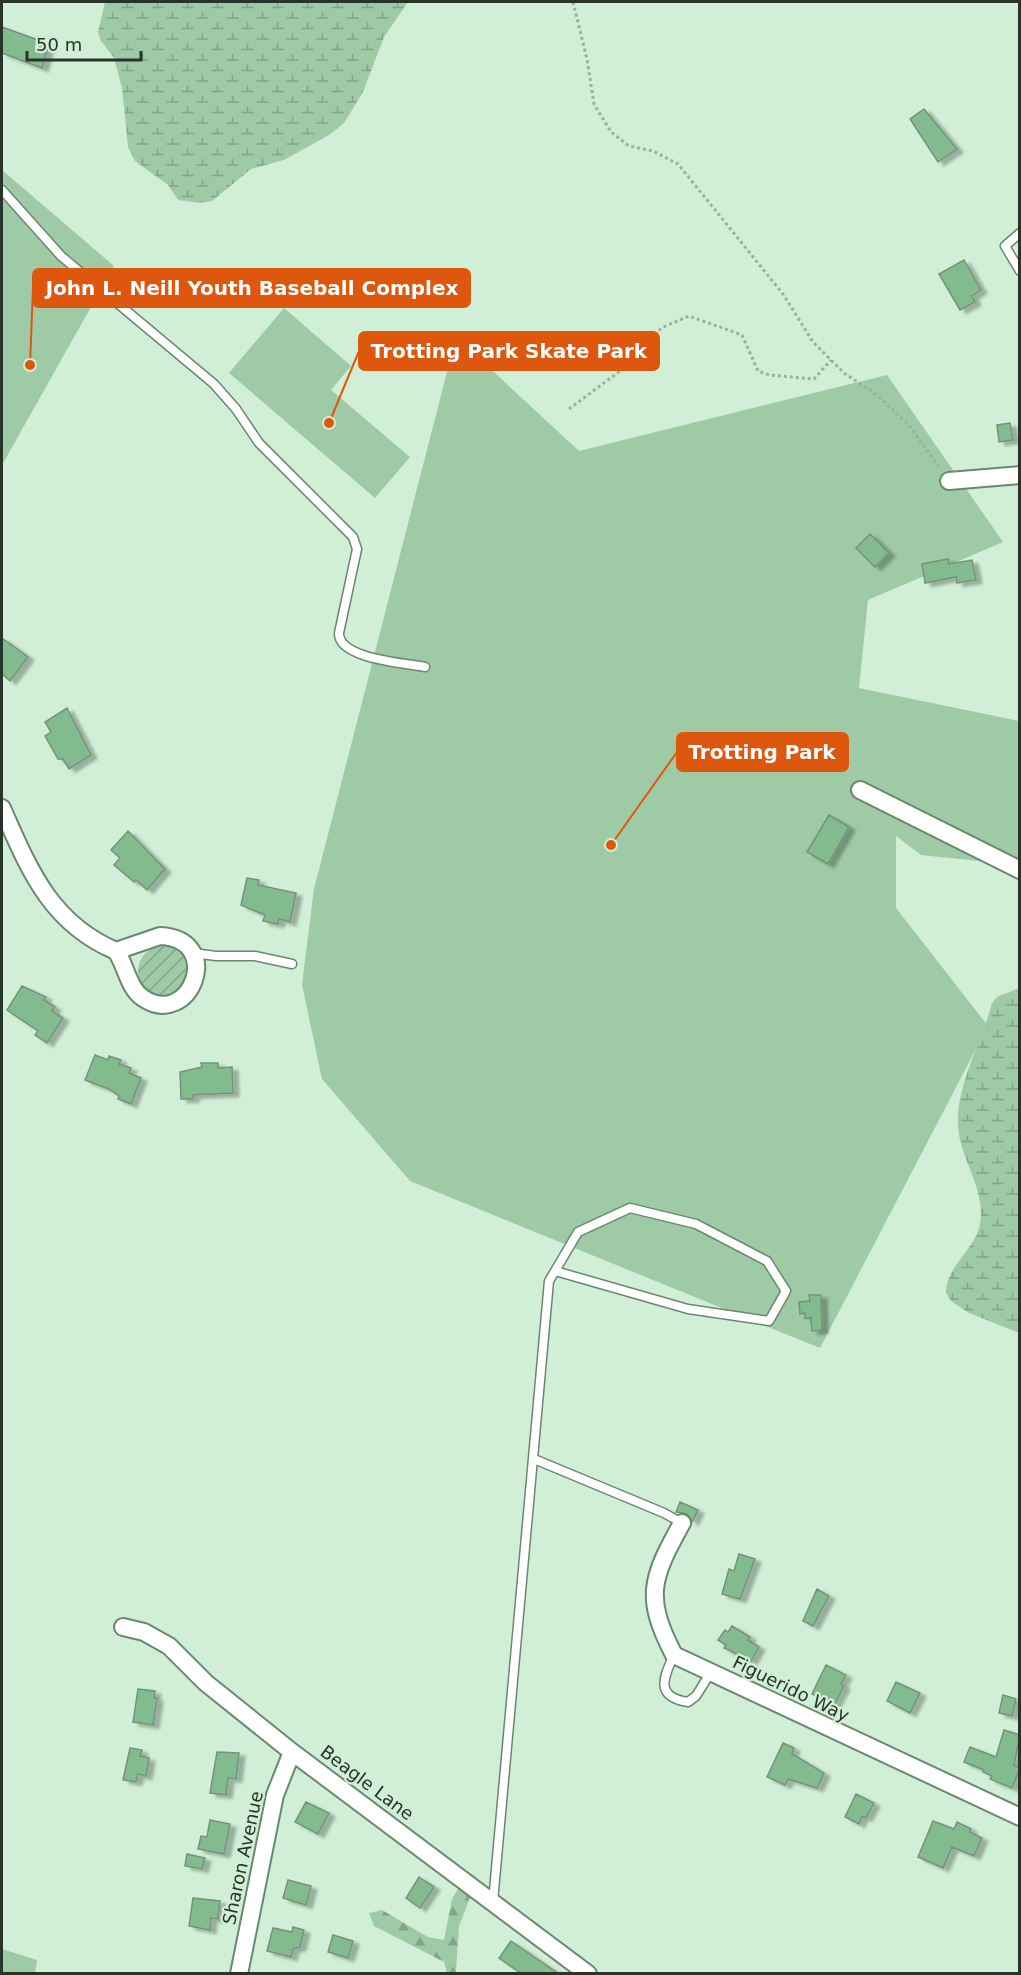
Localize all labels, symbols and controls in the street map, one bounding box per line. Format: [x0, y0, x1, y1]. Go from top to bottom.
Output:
scale bar [27, 24, 141, 62]
text: 50 m [36, 34, 82, 55]
callout: John L. Neill Youth Baseball Complex [33, 269, 470, 307]
text: John L. Neill Youth Baseball Complex [44, 276, 458, 300]
callout: Trotting Park Skate Park [359, 332, 659, 370]
text: Trotting Park Skate Park [371, 339, 648, 363]
callout: Trotting Park [677, 733, 848, 771]
text: Trotting Park [688, 740, 836, 764]
street label: Figuerido Way [730, 1651, 853, 1726]
street label: Beagle Lane [317, 1741, 418, 1824]
street label: Sharon Avenue [218, 1789, 267, 1927]

